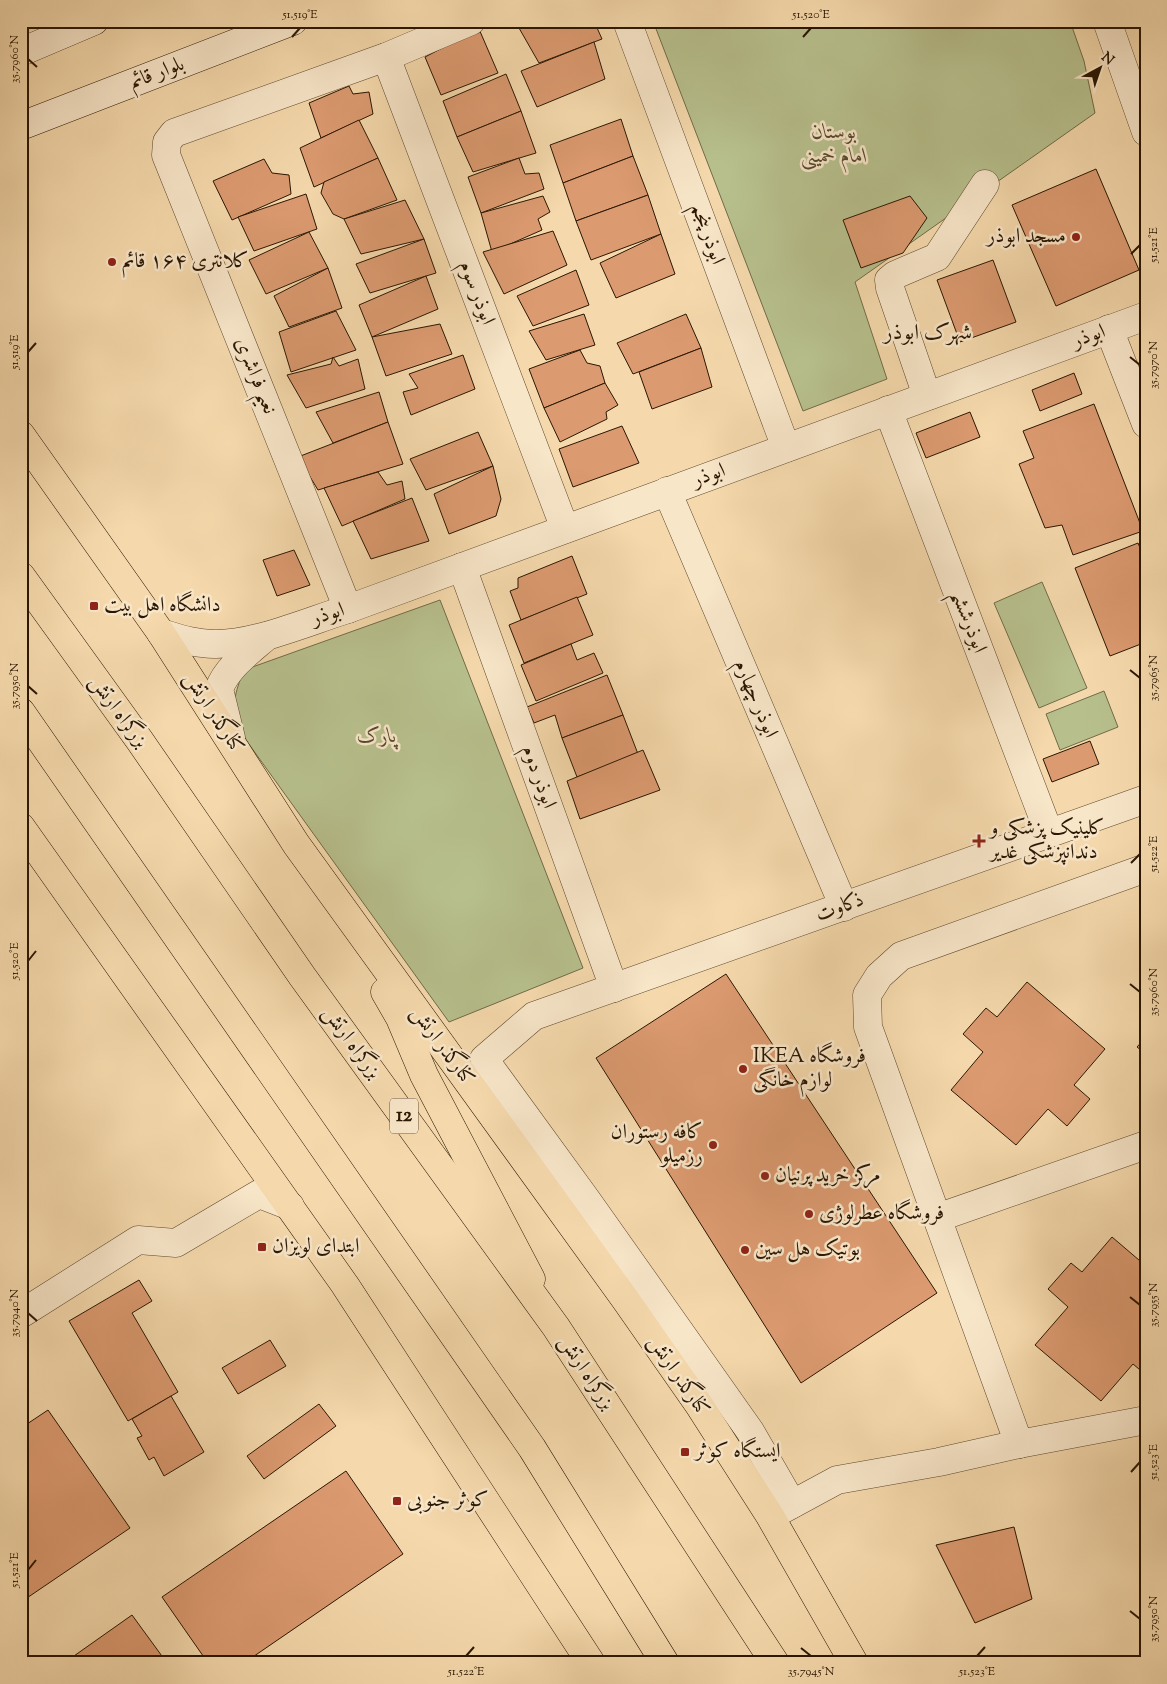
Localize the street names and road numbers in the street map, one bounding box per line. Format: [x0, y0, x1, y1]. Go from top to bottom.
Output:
street label: بلوار قائم [125, 50, 189, 99]
street label: ابوذر پنجم [679, 199, 732, 270]
street label: ابوذر سوم [449, 256, 502, 330]
street label: ابوذر [1066, 317, 1110, 358]
street label: نعیم فراشری [222, 333, 284, 421]
street label: ابوذر [686, 456, 730, 497]
street label: ابوذرششم [939, 586, 994, 659]
street label: ابوذر [305, 596, 349, 635]
street label: ابوذر چهارم [724, 655, 785, 743]
street label: کنارگذر ارتش [175, 665, 252, 760]
street label: بزرگراه ارتش [81, 668, 156, 755]
street label: ابوذر دوم [512, 741, 563, 813]
street label: ذکاوت [812, 885, 868, 931]
street label: بزرگراه ارتش [314, 999, 389, 1086]
street label: کنارگذر ارتش [403, 999, 483, 1092]
road number: 12 [390, 1098, 418, 1134]
street label: کنارگذر ارتش [640, 1328, 718, 1423]
street label: بزرگراه ارتش [550, 1329, 623, 1417]

